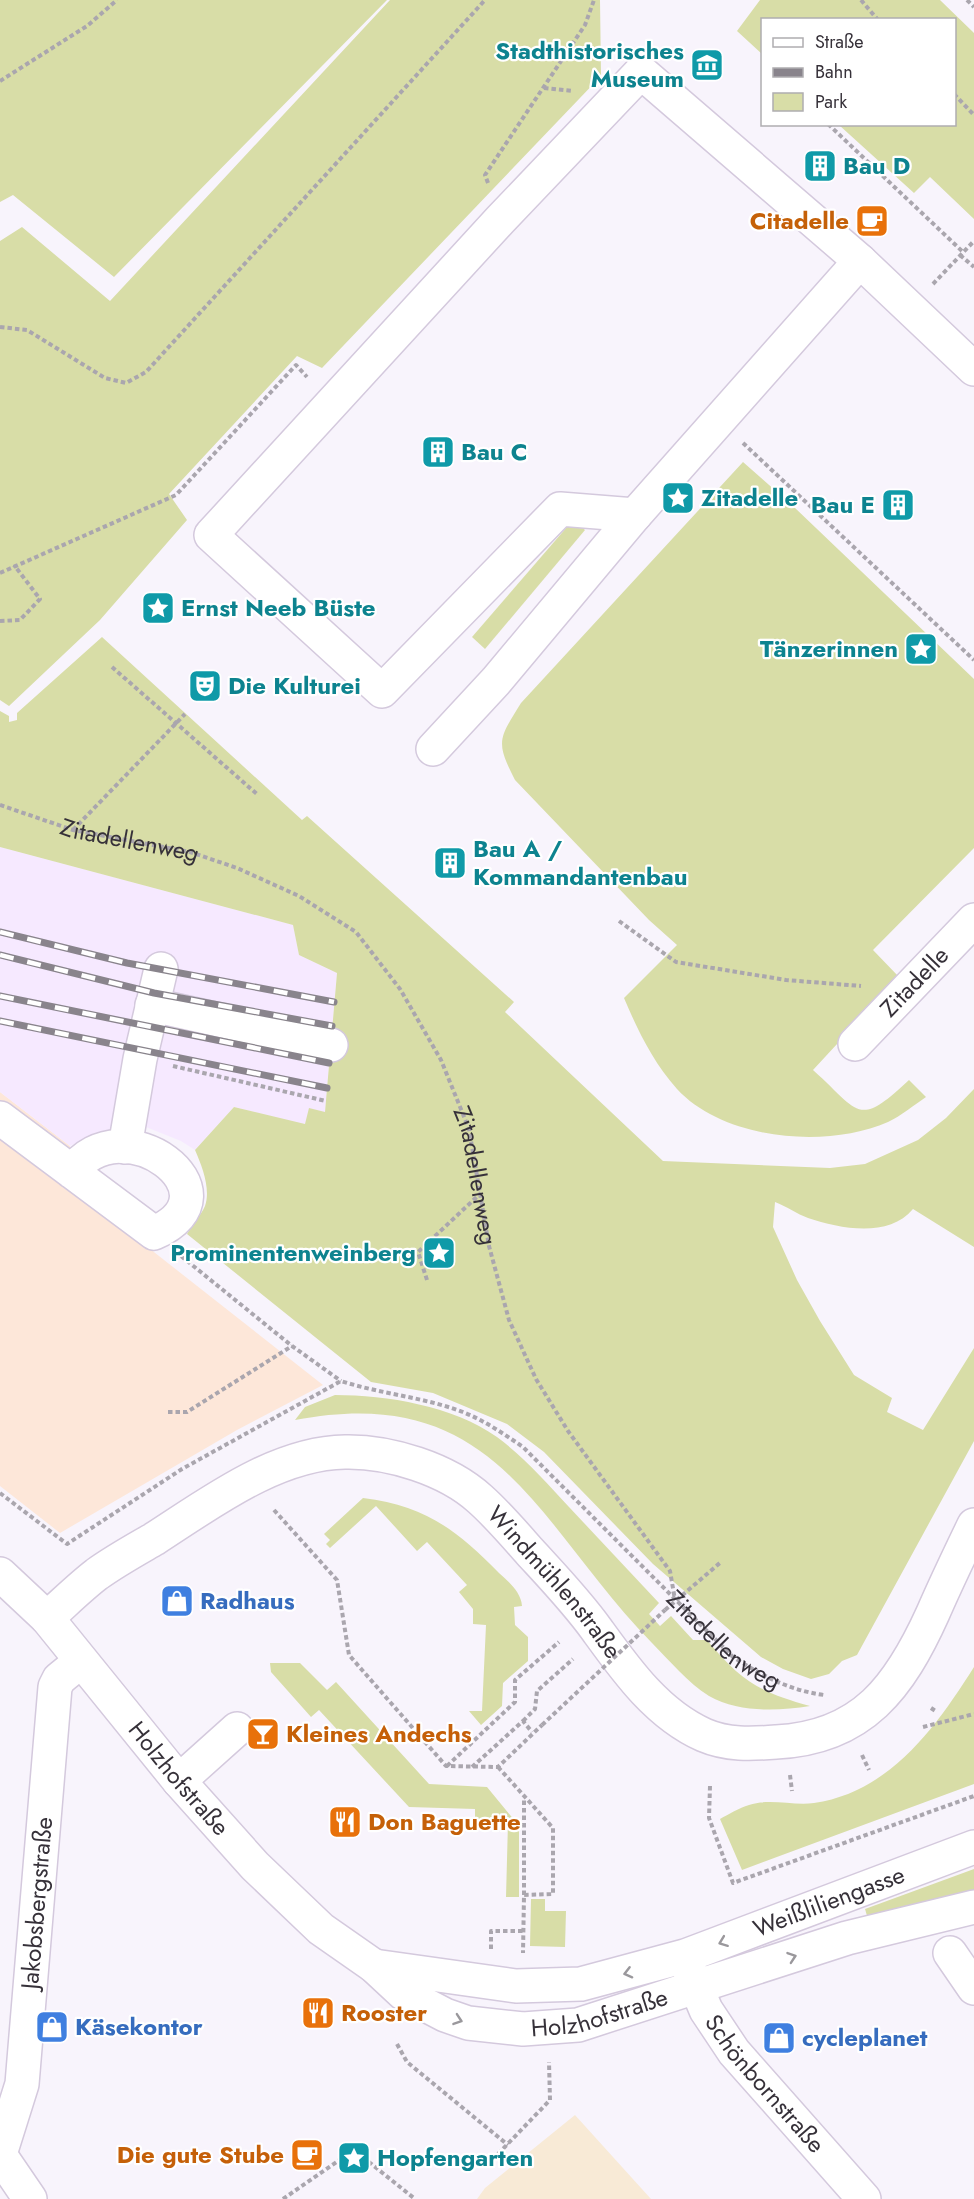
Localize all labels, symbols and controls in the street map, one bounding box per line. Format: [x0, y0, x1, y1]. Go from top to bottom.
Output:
legend [761, 18, 956, 126]
text: Straße [815, 29, 863, 55]
place label: Stadthistorisches Museum [495, 33, 684, 96]
museum icon: Stadthistorisches Museum [689, 47, 725, 83]
text: Bahn [815, 59, 853, 85]
text: Park [815, 89, 847, 115]
building icon: Bau D [802, 148, 838, 184]
place label: Bau D [843, 148, 910, 183]
place label: Citadelle [750, 203, 849, 238]
cafe icon: Citadelle [854, 203, 890, 239]
building icon: Bau C [420, 434, 456, 470]
place label: Bau C [461, 434, 528, 469]
place icon: Zitadelle [660, 480, 696, 516]
place label: Zitadelle [701, 480, 798, 515]
place label: Bau E [811, 487, 875, 522]
building icon: Bau E [880, 487, 916, 523]
place icon: Ernst Neeb Büste [140, 590, 176, 626]
place label: Ernst Neeb Büste [181, 590, 376, 625]
place label: Tänzerinnen [760, 631, 898, 666]
place icon: Tänzerinnen [903, 631, 939, 667]
theatre icon: Die Kulturei [187, 668, 223, 704]
place label: Die Kulturei [228, 668, 361, 703]
street label: Zitadellenweg [56, 809, 204, 871]
place label: Bau A / Kommandantenbau [473, 831, 688, 894]
building icon: Bau A / Kommandantenbau [432, 845, 468, 881]
street label: Zitadelle [872, 938, 957, 1025]
street label: Zitadellenweg [445, 1101, 507, 1248]
place label: Prominentenweinberg [170, 1235, 416, 1270]
place icon: Prominentenweinberg [421, 1235, 457, 1271]
street label: Windmühlenstraße [479, 1497, 630, 1666]
street label: Zitadellenweg [659, 1582, 787, 1698]
shop icon: Radhaus [159, 1583, 195, 1619]
place label: Radhaus [200, 1583, 295, 1618]
street label: Holzhofstraße [120, 1713, 238, 1843]
bar icon: Kleines Andechs [245, 1716, 281, 1752]
place label: Kleines Andechs [286, 1716, 472, 1751]
restaurant icon: Don Baguette [327, 1804, 363, 1840]
place label: Don Baguette [368, 1804, 521, 1839]
street label: Jakobsbergstraße [12, 1815, 61, 1993]
street label: Weißliliengasse [748, 1857, 910, 1946]
one-way arrow [718, 1935, 729, 1947]
one-way arrow [786, 1951, 797, 1964]
one-way arrow [623, 1965, 633, 1978]
street label: Holzhofstraße [530, 1979, 672, 2045]
restaurant icon: Rooster [300, 1995, 336, 2031]
place label: Rooster [341, 1995, 427, 2030]
street label: Schönbornstraße [697, 2007, 833, 2160]
shop icon: Käsekontor [34, 2009, 70, 2045]
place label: Käsekontor [75, 2009, 203, 2044]
one-way arrow [452, 2012, 462, 2025]
shop icon: cycleplanet [761, 2020, 797, 2056]
place label: cycleplanet [802, 2020, 928, 2055]
place label: Die gute Stube [117, 2137, 284, 2172]
cafe icon: Die gute Stube [289, 2137, 325, 2173]
place icon: Hopfengarten [336, 2140, 372, 2176]
place label: Hopfengarten [377, 2140, 533, 2175]

